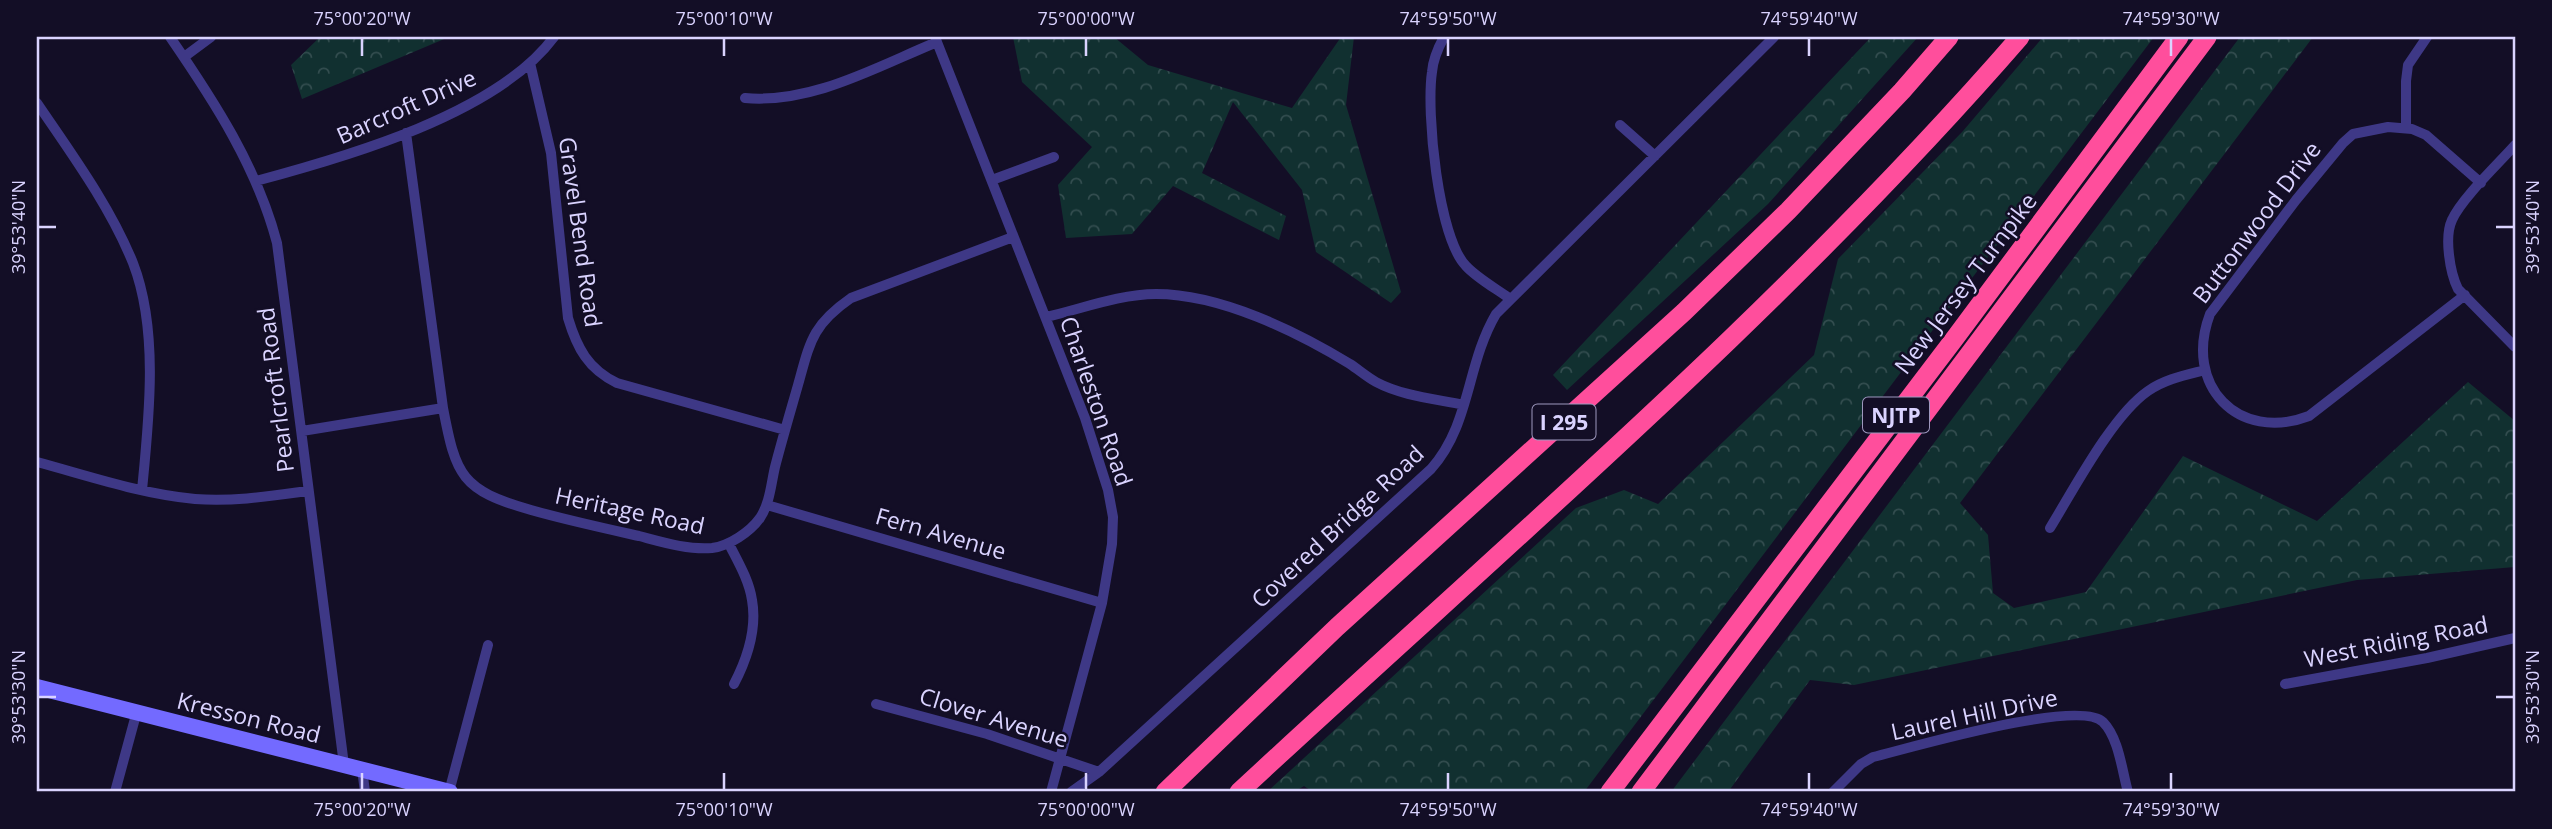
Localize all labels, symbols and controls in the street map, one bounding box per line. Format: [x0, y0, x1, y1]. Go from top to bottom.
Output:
text: 75°00'20"W [313, 6, 411, 30]
text: 75°00'10"W [675, 6, 773, 30]
text: 75°00'00"W [1037, 6, 1135, 30]
text: 74°59'50"W [1399, 6, 1497, 30]
text: 74°59'40"W [1760, 6, 1858, 30]
text: 74°59'30"W [2122, 6, 2220, 30]
street label: Barcroft Drive [331, 61, 481, 151]
street label: Buttonwood Drive [2185, 134, 2327, 310]
street label: Gravel Bend Road [552, 135, 610, 329]
text: 39°53'40"N [6, 180, 30, 274]
text: 39°53'40"N [2520, 180, 2544, 274]
street label: New Jersey Turnpike [1886, 186, 2044, 380]
street label: Pearlcroft Road [249, 306, 301, 474]
street label: Charleston Road [1053, 312, 1141, 490]
road number: NJTP [1863, 398, 1929, 432]
road number: I 295 [1532, 404, 1596, 440]
street label: Covered Bridge Road [1244, 437, 1430, 615]
street label: Heritage Road [552, 479, 708, 541]
street label: Fern Avenue [872, 499, 1010, 567]
street label: West Riding Road [2301, 607, 2491, 675]
text: 39°53'30"N [6, 650, 30, 744]
text: 39°53'30"N [2520, 650, 2544, 744]
street label: Clover Avenue [916, 679, 1072, 755]
street label: Laurel Hill Drive [1888, 681, 2060, 747]
street label: Kresson Road [174, 684, 324, 750]
text: 75°00'20"W [313, 797, 411, 821]
text: 75°00'10"W [675, 797, 773, 821]
text: 75°00'00"W [1037, 797, 1135, 821]
text: 74°59'50"W [1399, 797, 1497, 821]
text: 74°59'40"W [1760, 797, 1858, 821]
text: 74°59'30"W [2122, 797, 2220, 821]

